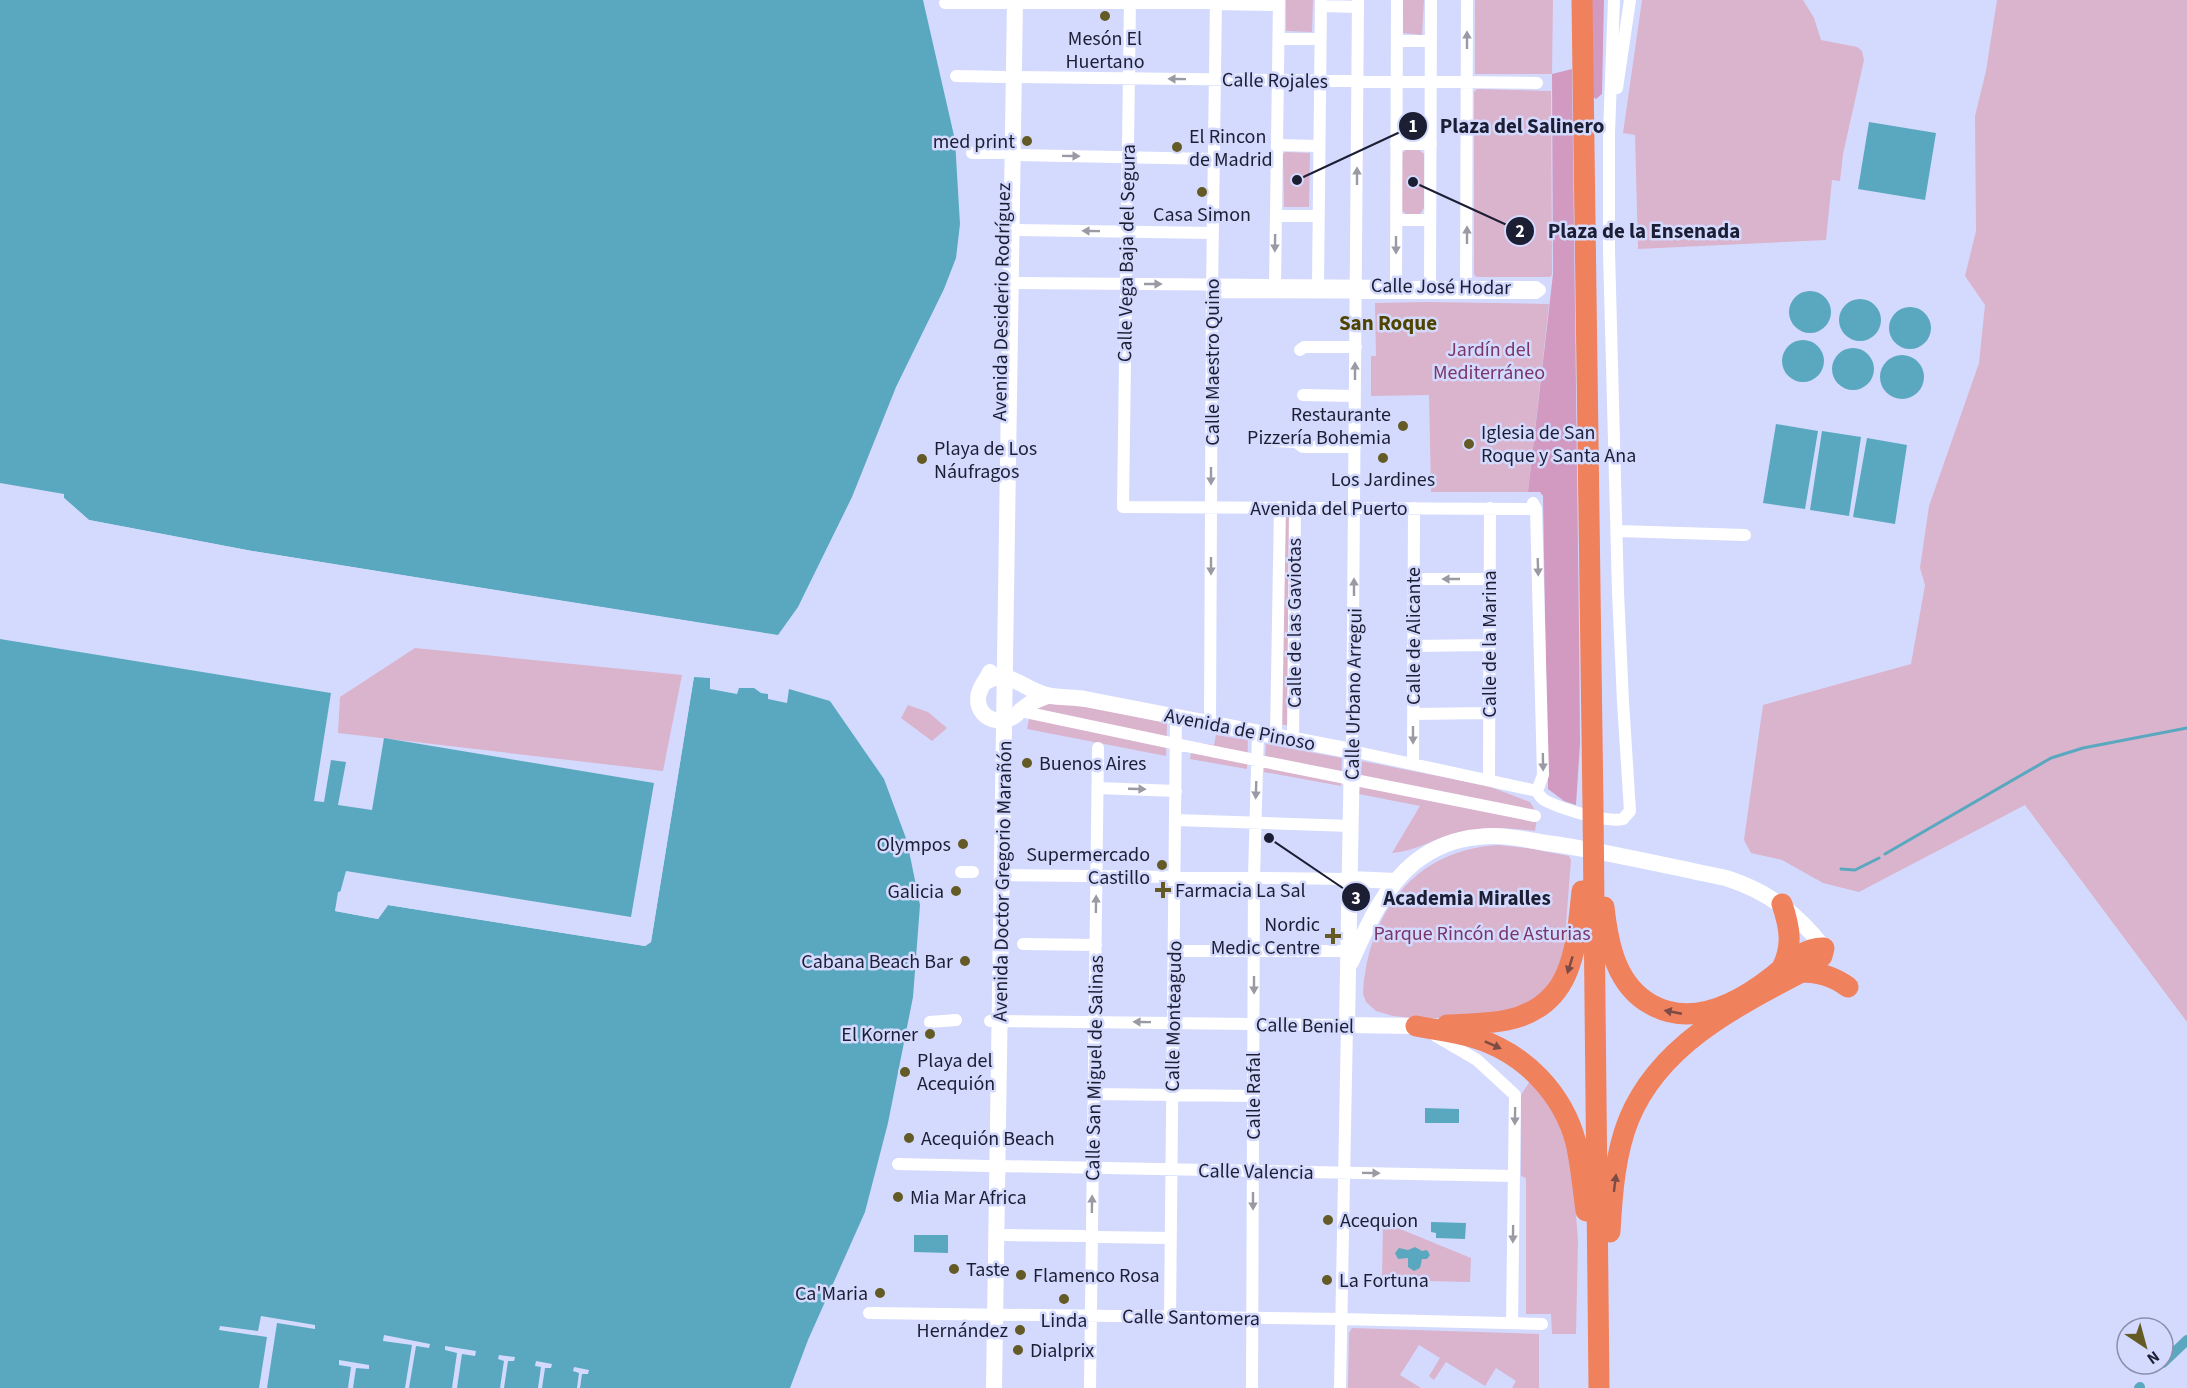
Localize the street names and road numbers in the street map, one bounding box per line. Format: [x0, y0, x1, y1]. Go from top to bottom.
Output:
street label: Calle Rojales [1222, 66, 1328, 96]
street label: Calle Vega Baja del Segura [1111, 144, 1143, 362]
street label: Avenida Desiderio Rodríguez [986, 183, 1018, 422]
street label: Calle José Hodar [1371, 272, 1511, 302]
street label: Calle Maestro Quino [1199, 278, 1227, 446]
street label: Avenida del Puerto [1250, 495, 1408, 523]
street label: Calle de las Gaviotas [1281, 538, 1309, 708]
street label: Calle de Alicante [1400, 567, 1428, 705]
street label: Calle de la Marina [1476, 570, 1504, 718]
street label: Calle Urbano Arregui [1338, 608, 1370, 780]
street label: Avenida de Pinoso [1162, 702, 1318, 758]
street label: Avenida Doctor Gregorio Marañón [987, 740, 1019, 1022]
street label: Calle Monteagudo [1159, 940, 1189, 1092]
street label: Calle San Miguel de Salinas [1079, 955, 1111, 1181]
street label: Calle Beniel [1256, 1011, 1354, 1041]
street label: Calle Rafal [1240, 1052, 1268, 1140]
street label: Calle Valencia [1198, 1157, 1314, 1187]
street label: Calle Santomera [1122, 1303, 1260, 1333]

